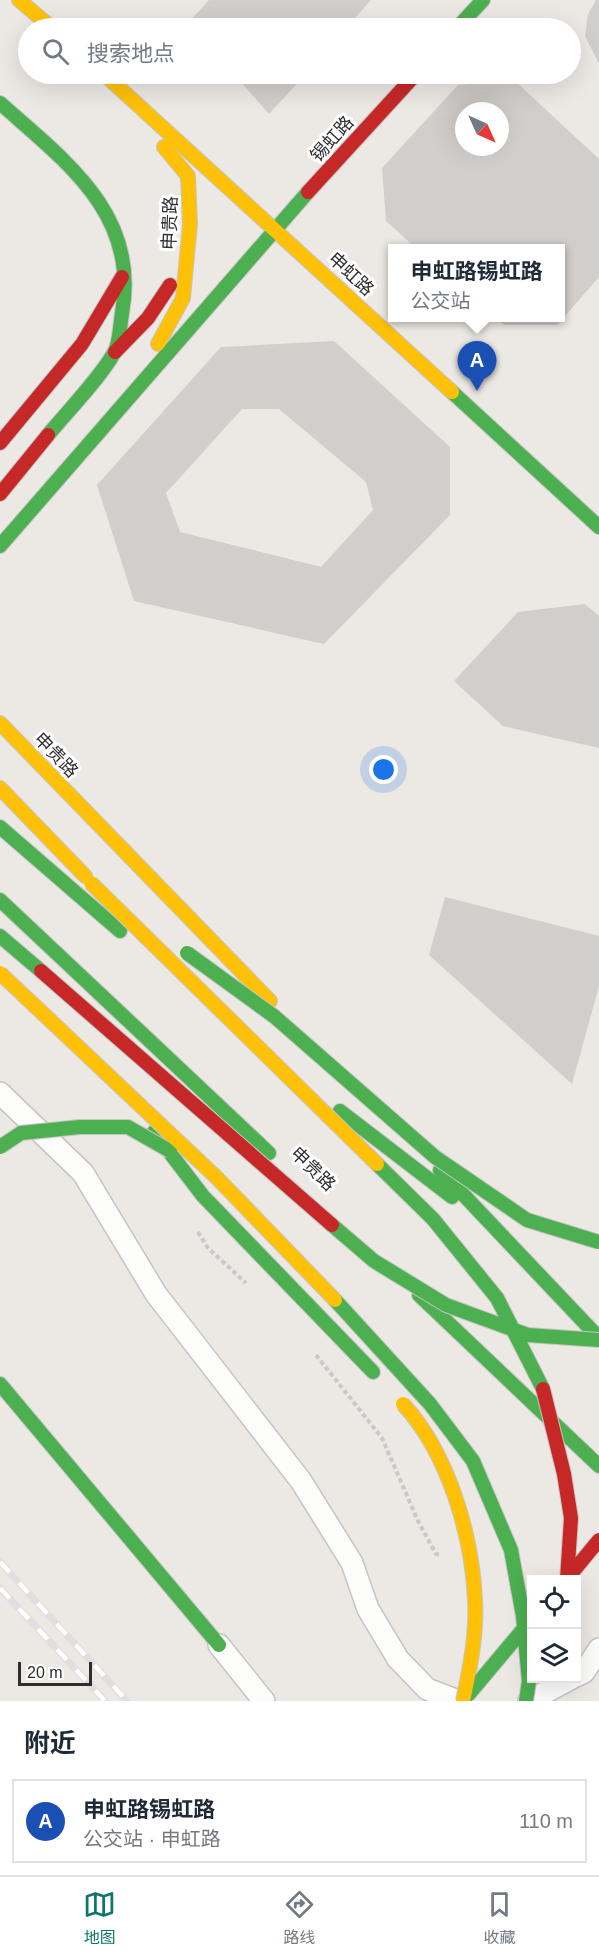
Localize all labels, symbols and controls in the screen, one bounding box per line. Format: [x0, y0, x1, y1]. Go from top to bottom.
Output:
search box [18, 18, 581, 84]
icon: search [39, 35, 72, 68]
text: 搜索地点 [87, 41, 175, 66]
north arrow [455, 102, 509, 156]
street label: 锡虹路 [307, 112, 357, 166]
street label: 申贵路 [159, 196, 181, 250]
popup [388, 244, 565, 322]
street label: 申虹路 [324, 248, 378, 300]
text: 申虹路锡虹路 [410, 259, 543, 284]
text: 公交站 [410, 290, 470, 312]
pin: A [458, 342, 496, 391]
street label: 申贵路 [30, 729, 82, 781]
your location [369, 755, 398, 784]
street label: 申贵路 [287, 1143, 339, 1195]
map controls [527, 1575, 581, 1683]
button: locate [527, 1575, 581, 1629]
button: layers [527, 1629, 581, 1683]
scale bar [18, 1659, 92, 1686]
text: 20 m [27, 1664, 63, 1681]
text: 附近 [24, 1728, 76, 1758]
text: 申虹路锡虹路 [83, 1797, 215, 1822]
text: A [38, 1810, 53, 1832]
text: 110 m [519, 1810, 573, 1832]
text: 公交站 · 申虹路 [83, 1828, 221, 1850]
tab: 地图 [83, 1888, 116, 1948]
tab: 路线 [283, 1888, 316, 1948]
tab: 收藏 [483, 1888, 516, 1948]

